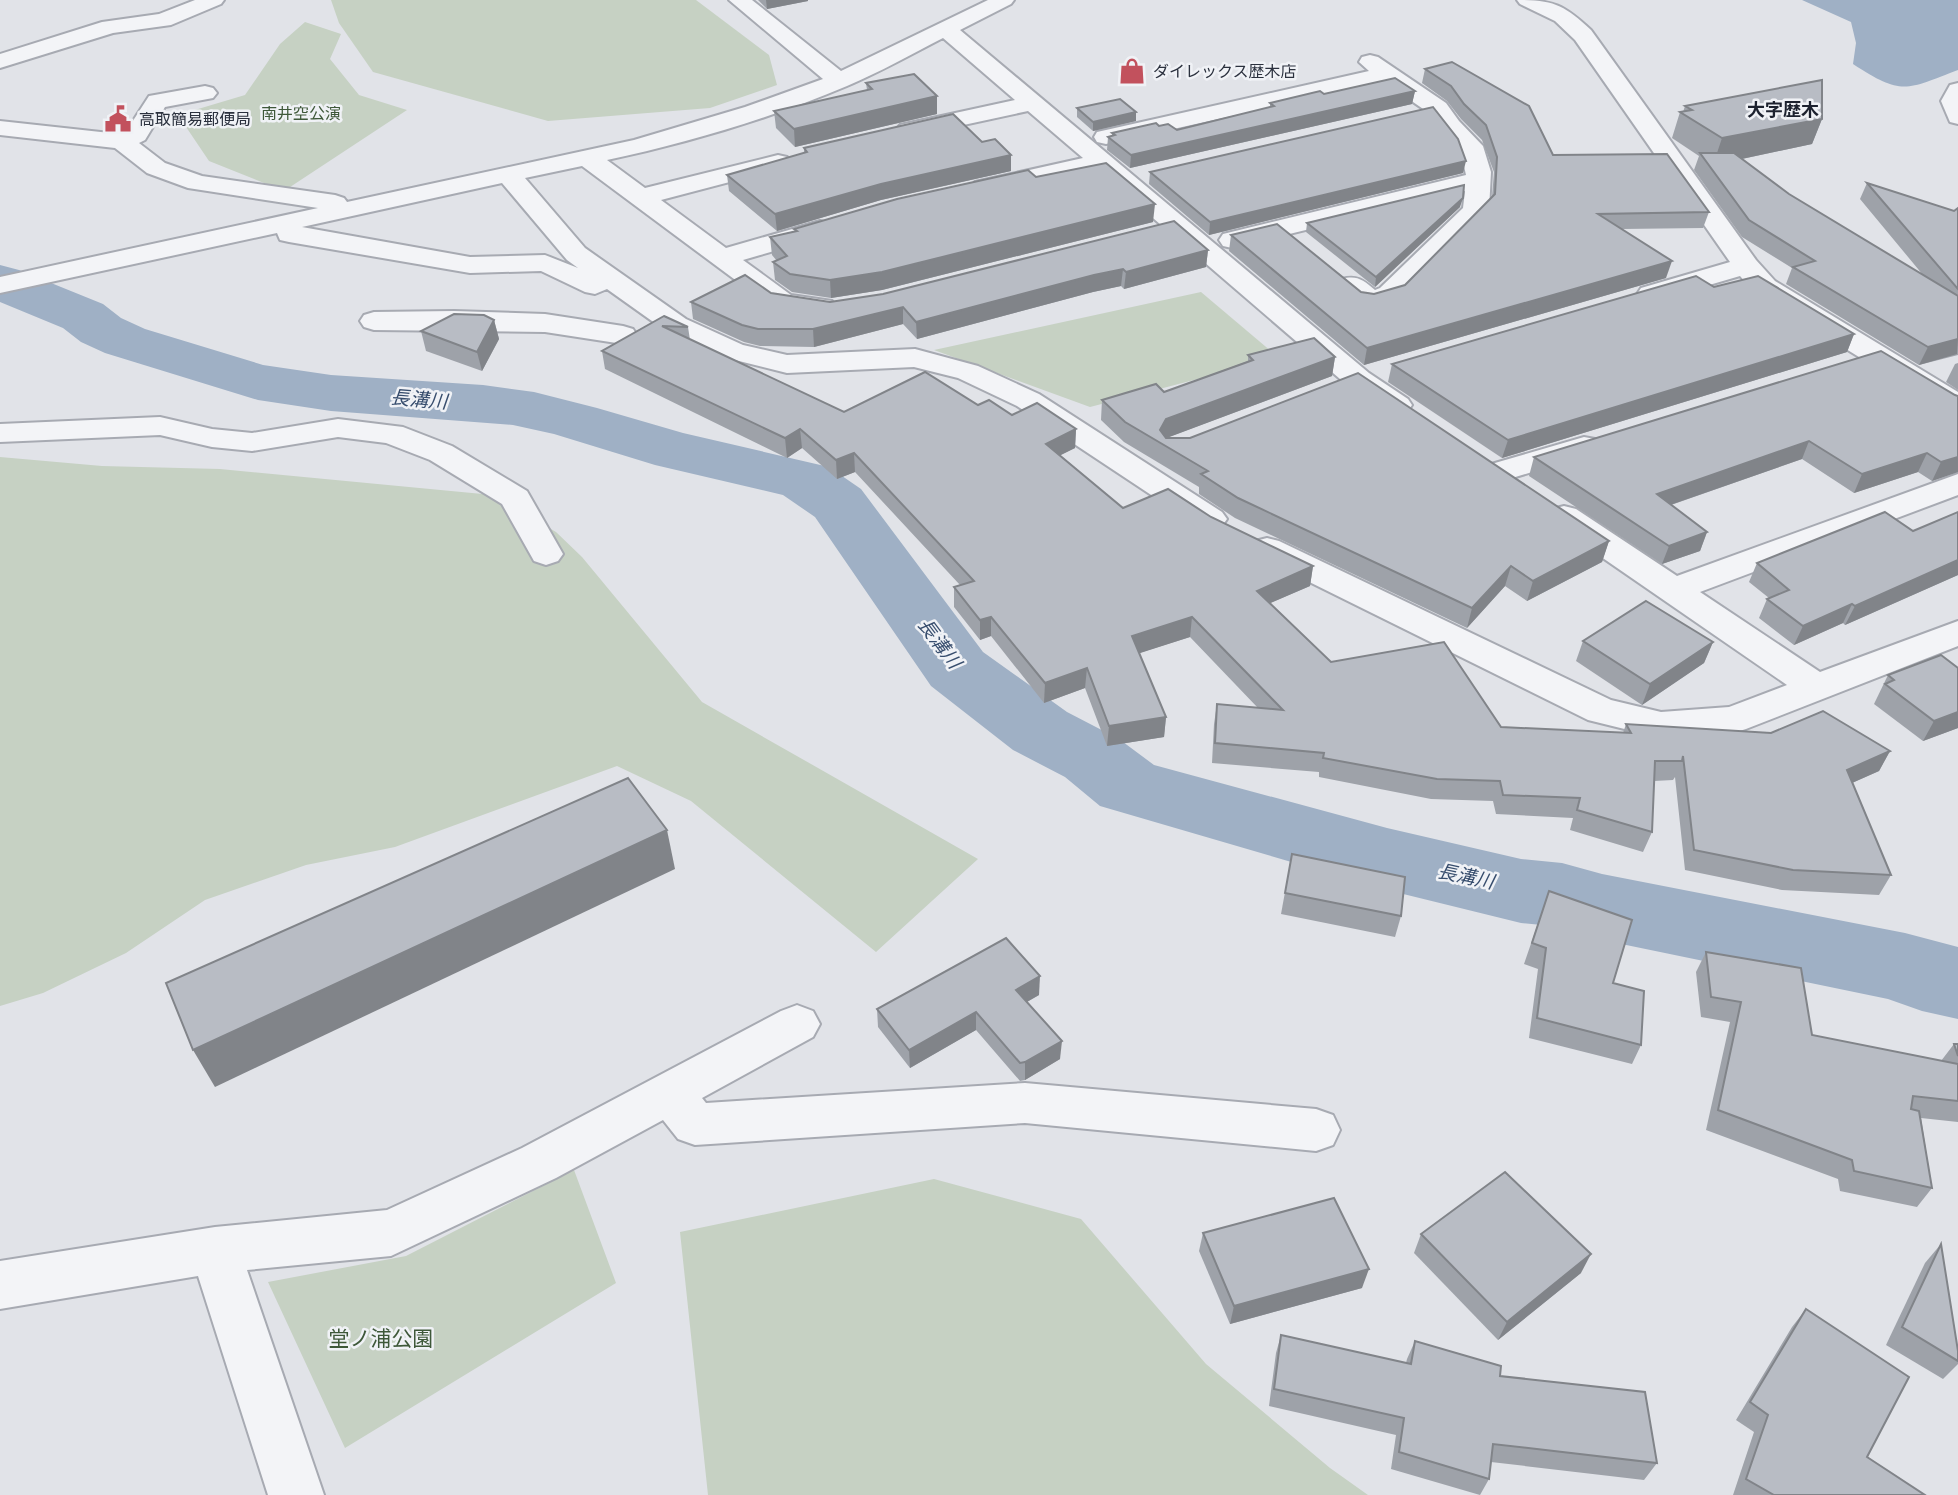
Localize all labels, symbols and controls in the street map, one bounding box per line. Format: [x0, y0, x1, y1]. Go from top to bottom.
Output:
shop icon: ダイレックス歴木店 [1117, 56, 1147, 86]
place label: ダイレックス歴木店 [1153, 60, 1297, 82]
district label: 大字歴木 [1747, 97, 1819, 121]
park label: 南井空公演 [261, 102, 341, 124]
public building icon: 高取簡易郵便局 [103, 104, 133, 134]
place label: 高取簡易郵便局 [139, 108, 251, 130]
water label: 長溝川 [389, 384, 451, 415]
water label: 長溝川 [912, 612, 969, 675]
water label: 長溝川 [1435, 857, 1499, 895]
park label: 堂ノ浦公園 [329, 1324, 434, 1352]

